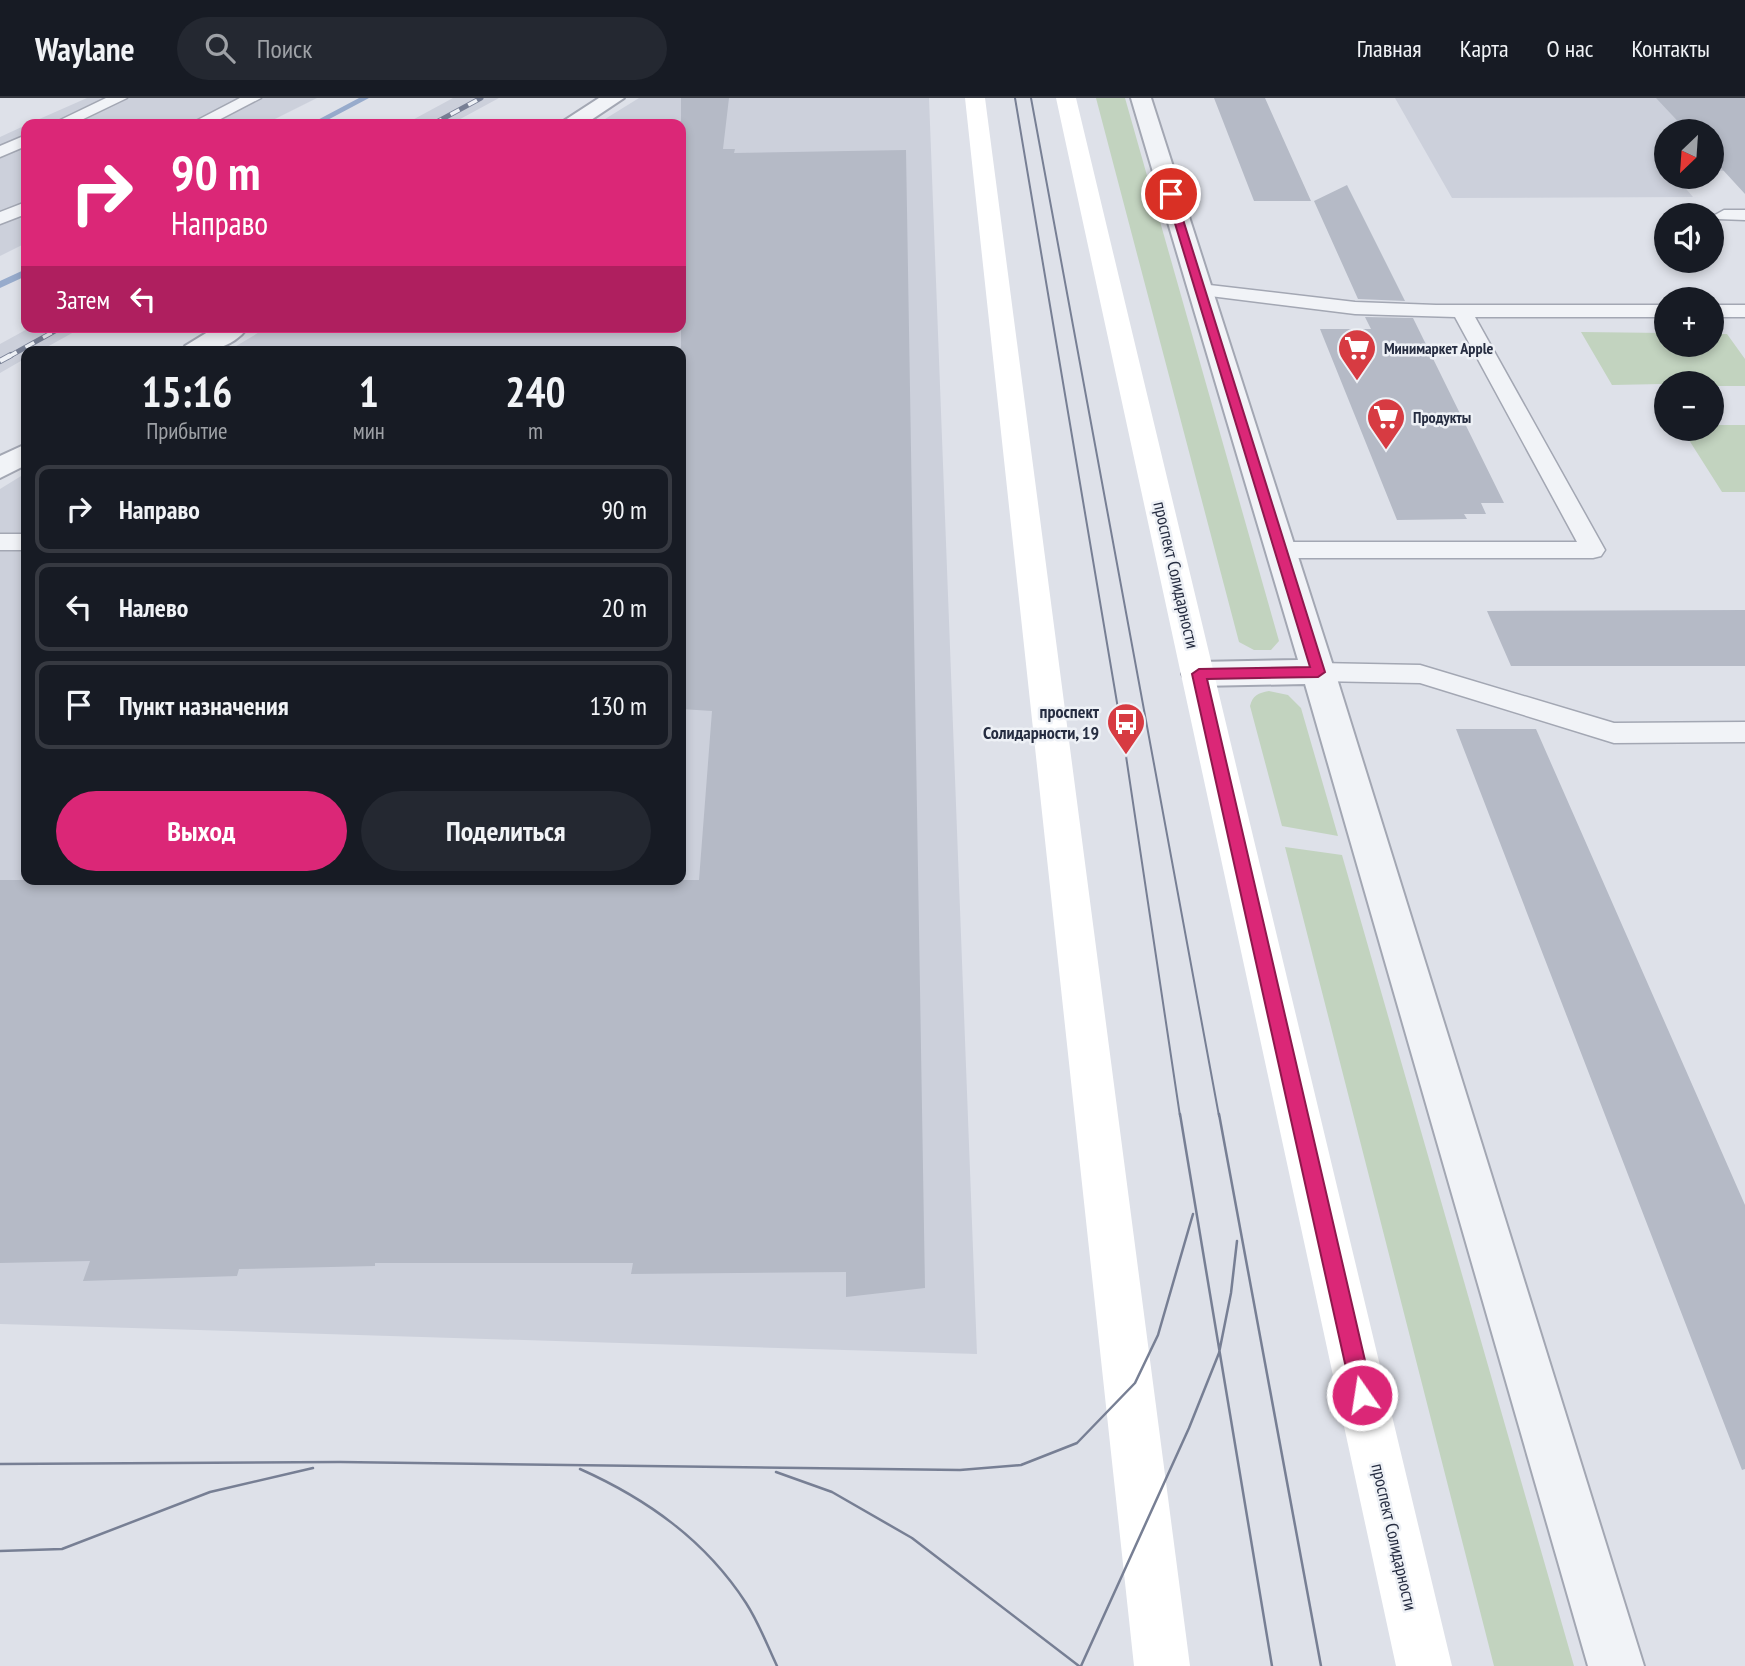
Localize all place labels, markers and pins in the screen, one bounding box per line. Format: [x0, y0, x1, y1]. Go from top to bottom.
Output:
pin [1141, 164, 1201, 224]
supermarket icon: Минимаркет Apple [1336, 327, 1378, 382]
place label: Минимаркет Apple [1384, 338, 1494, 358]
supermarket icon: Продукты [1365, 396, 1407, 451]
place label: Продукты [1413, 407, 1471, 427]
place label: проспект Солидарности, 19 [983, 700, 1100, 744]
bus stop icon: проспект Солидарности, 19 [1105, 701, 1147, 756]

